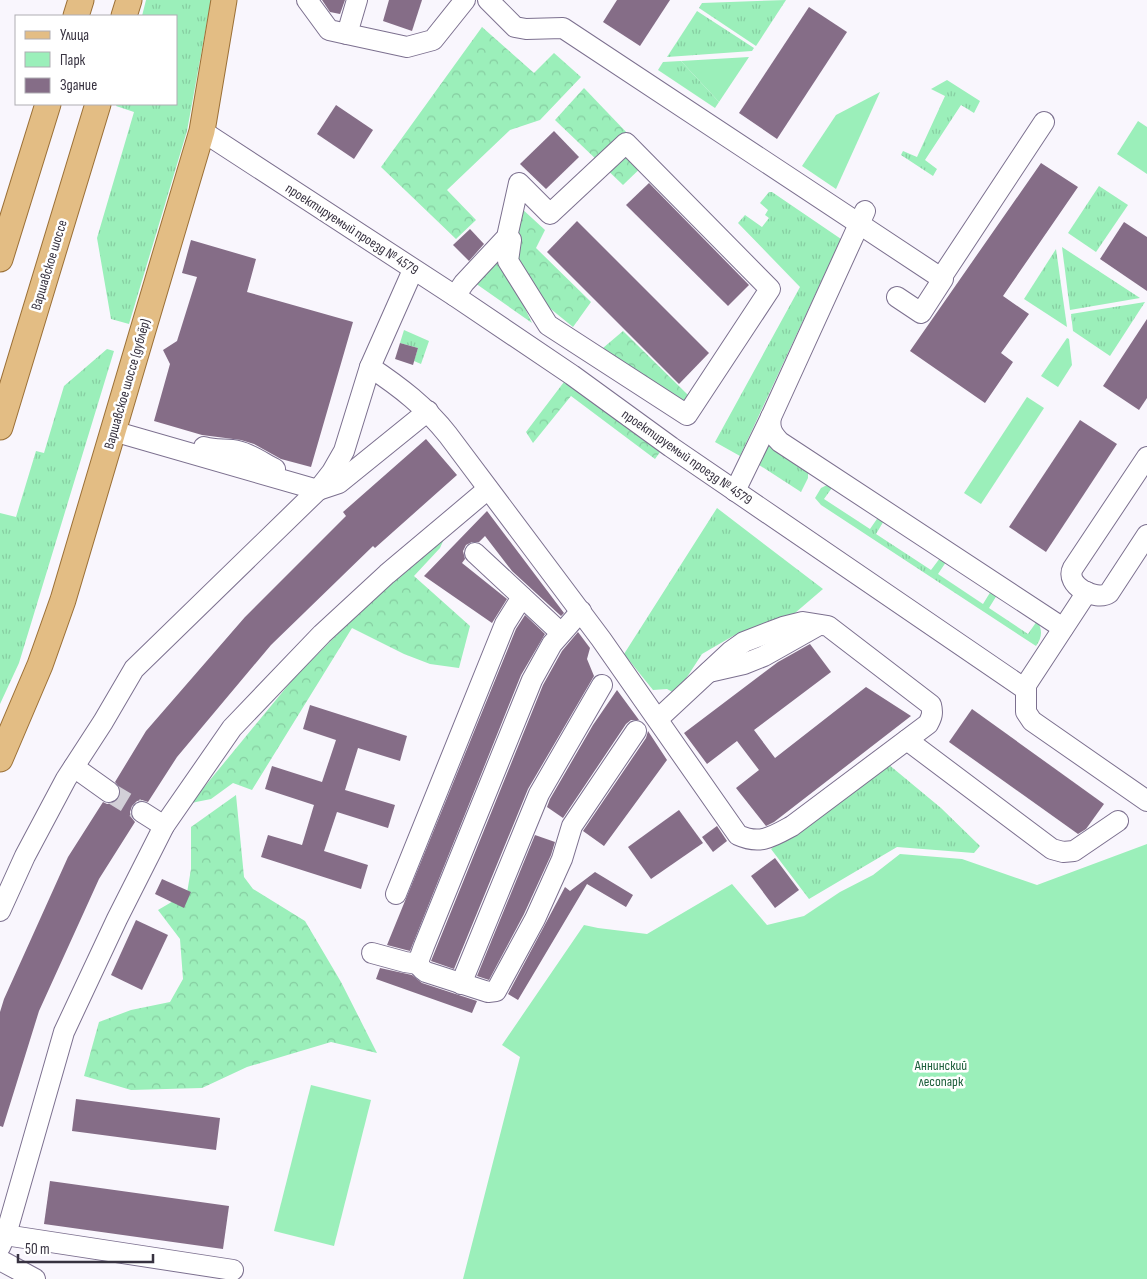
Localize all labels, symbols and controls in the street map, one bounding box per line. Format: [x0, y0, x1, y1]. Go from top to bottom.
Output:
legend [15, 15, 178, 105]
text: Улица [60, 26, 89, 45]
text: Парк [60, 51, 86, 70]
text: Здание [60, 76, 97, 95]
street label: проектируемый проезд № 4579 [282, 180, 422, 278]
street label: Варшавское шоссе [27, 218, 71, 312]
street label: Варшавское шоссе (дублёр) [100, 317, 154, 451]
street label: проектируемый проезд № 4579 [619, 406, 755, 508]
park label: Аннинский лесопарк [914, 1057, 967, 1090]
scale bar [18, 1232, 152, 1264]
text: 50 m [25, 1240, 50, 1259]

